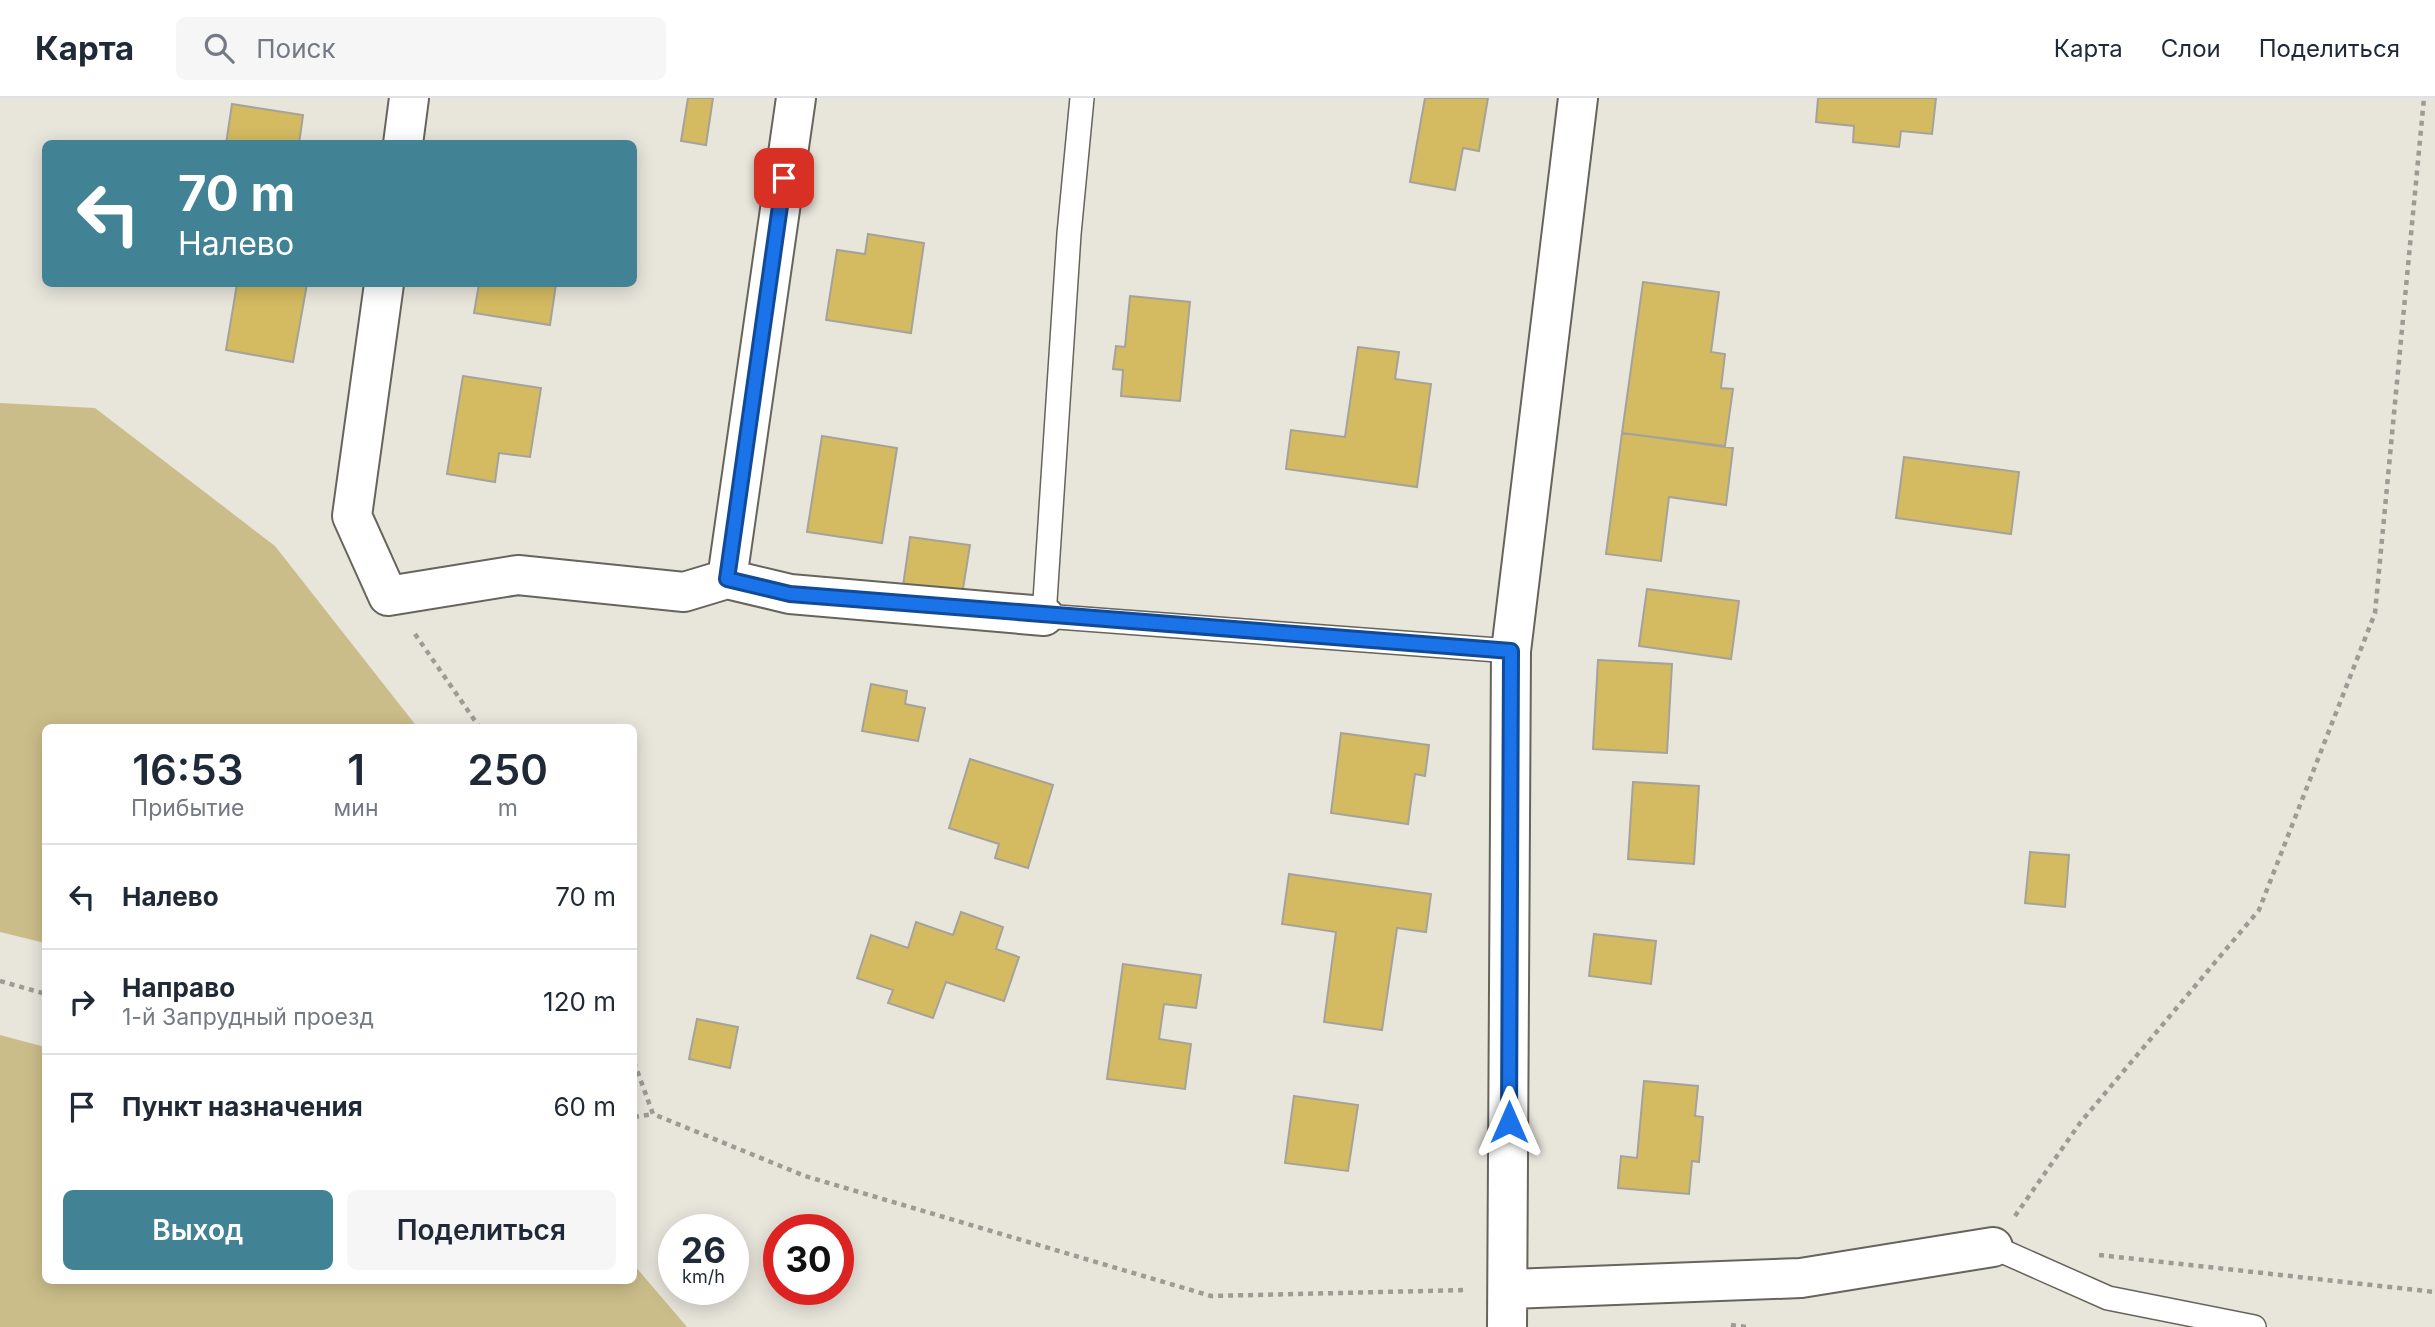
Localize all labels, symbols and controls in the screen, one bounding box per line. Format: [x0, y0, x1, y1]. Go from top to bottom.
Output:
search box [176, 17, 666, 80]
text: Карта [35, 28, 134, 68]
icon: search [200, 29, 238, 67]
text: Поиск [256, 33, 335, 64]
text: Карта [2054, 34, 2123, 63]
text: Слои [2161, 34, 2221, 63]
text: Поделиться [2259, 34, 2400, 63]
pin [754, 148, 814, 208]
icon: arrive [765, 159, 803, 197]
text: 70 m [178, 164, 295, 223]
icon: left [63, 168, 154, 259]
text: Налево [178, 224, 294, 263]
text: 16:53 [132, 744, 243, 795]
text: 1 [347, 744, 365, 795]
text: 250 [468, 744, 548, 795]
text: Прибытие [131, 794, 245, 822]
text: мин [334, 794, 379, 822]
text: m [498, 794, 518, 822]
icon: left [63, 878, 101, 916]
text: Налево [122, 881, 219, 912]
text: 70 m [555, 881, 616, 912]
text: Направо [122, 972, 235, 1003]
icon: right [63, 983, 101, 1021]
text: 120 m [543, 986, 616, 1017]
text: 1-й Запрудный проезд [122, 1003, 374, 1031]
position arrow [1472, 1085, 1546, 1159]
icon: arrive [63, 1088, 101, 1126]
text: Пункт назначения [122, 1091, 363, 1122]
text: 60 m [553, 1091, 616, 1122]
button: Выход [63, 1190, 333, 1270]
button: Поделиться [347, 1190, 616, 1270]
speed limit sign: 30 [763, 1214, 854, 1305]
text: 26 [681, 1229, 726, 1271]
text: km/h [682, 1266, 725, 1287]

